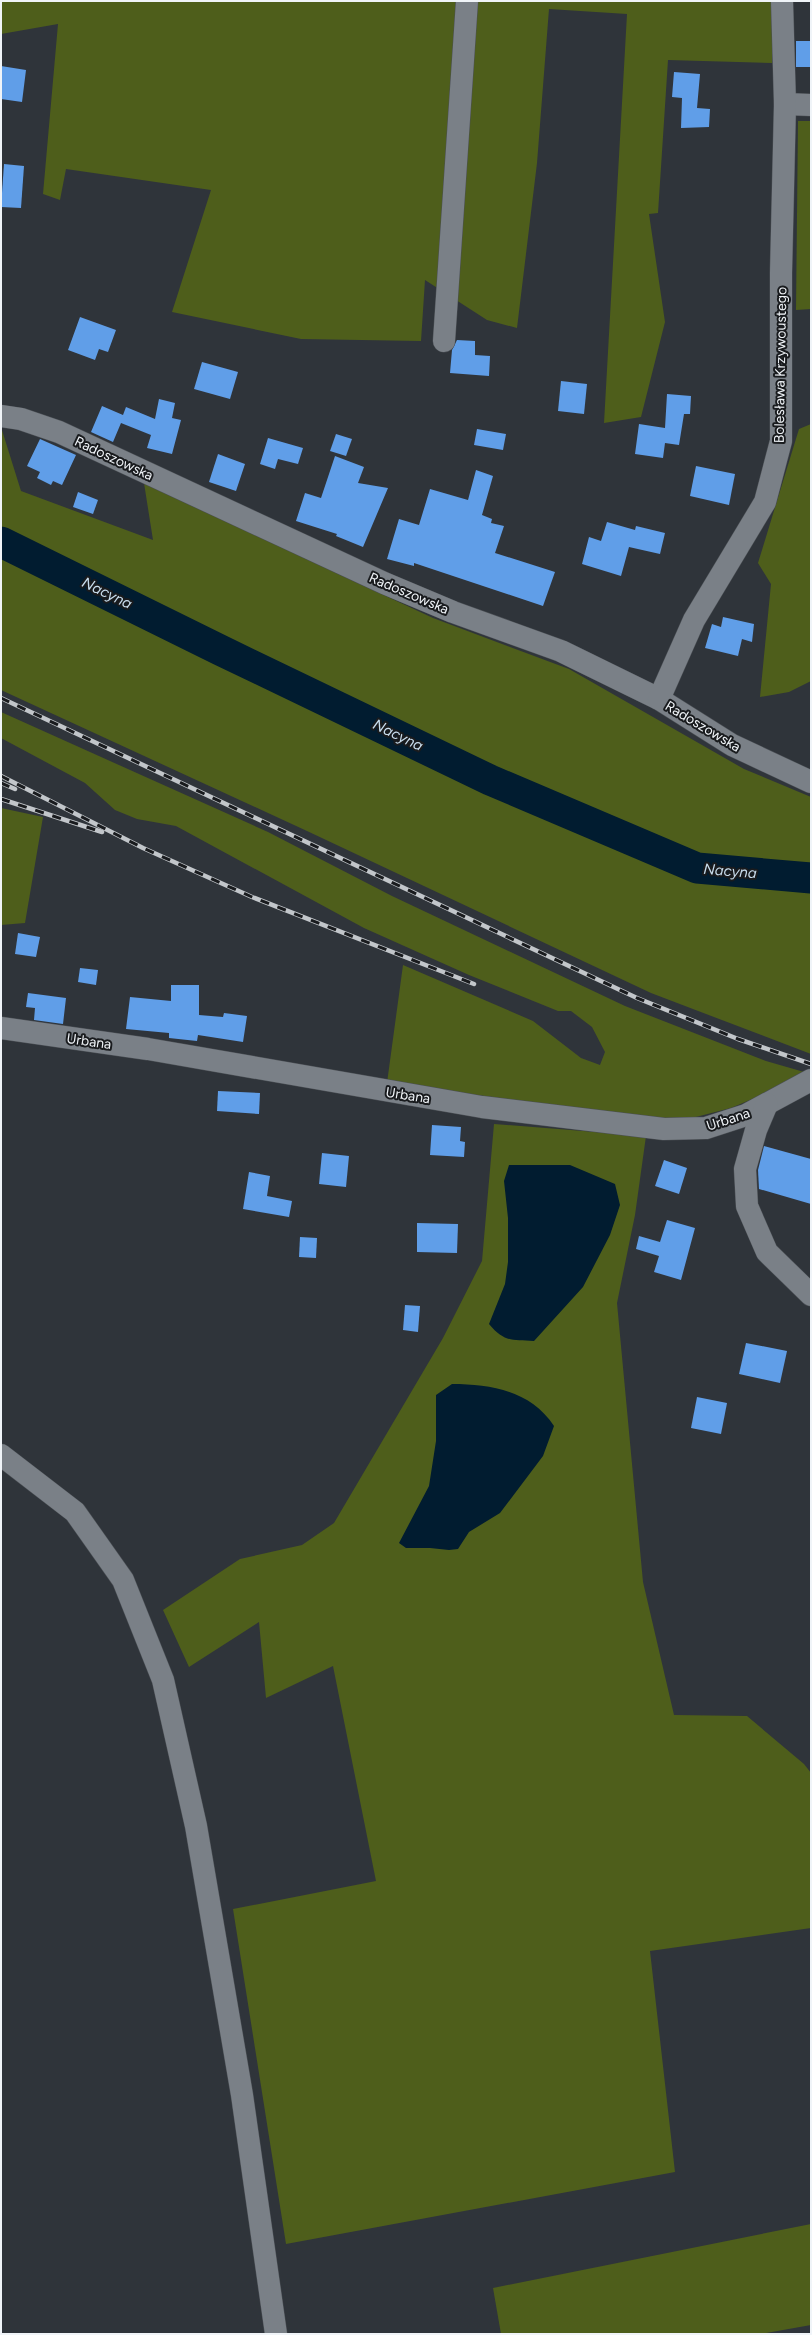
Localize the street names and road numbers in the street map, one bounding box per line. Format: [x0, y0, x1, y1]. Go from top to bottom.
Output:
street label: Bolesława Krzywoustego [771, 287, 790, 443]
street label: Radoszowska [72, 433, 156, 484]
street label: Radoszowska [366, 569, 451, 618]
street label: Radoszowska [662, 697, 743, 756]
street label: Urbana [65, 1030, 112, 1053]
street label: Urbana [384, 1084, 431, 1107]
street label: Urbana [704, 1104, 752, 1135]

